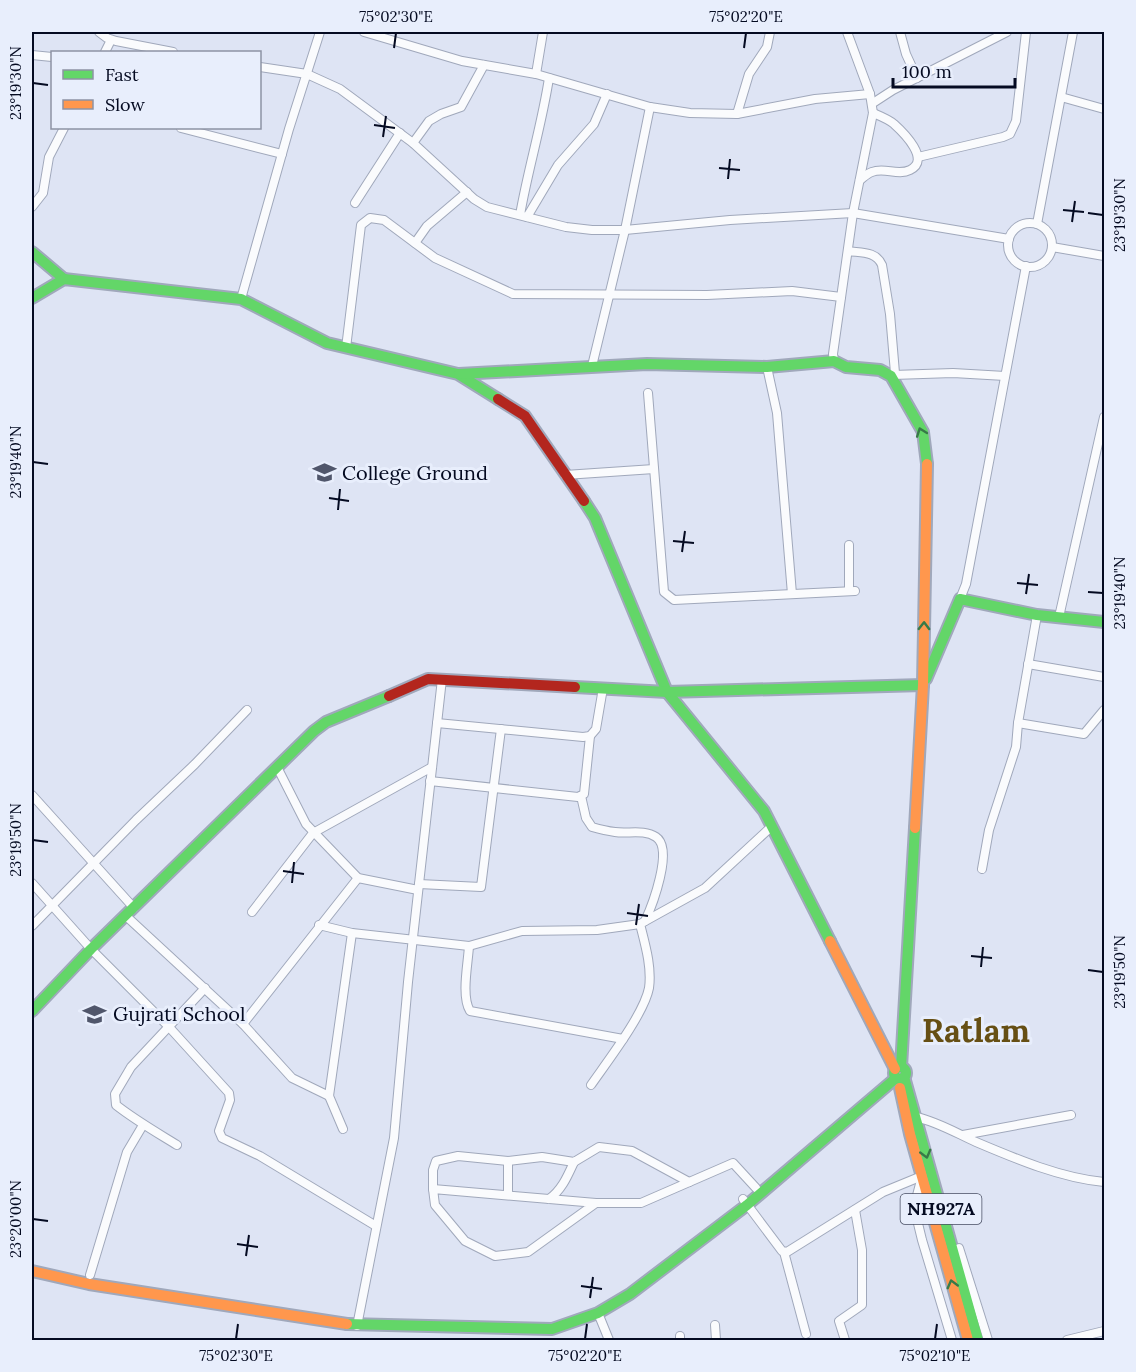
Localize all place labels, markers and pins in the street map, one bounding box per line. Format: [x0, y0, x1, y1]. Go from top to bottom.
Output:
school or university icon: College Ground [311, 460, 337, 486]
place label: College Ground [342, 460, 488, 485]
school or university icon: Gujrati School [82, 1001, 108, 1027]
place label: Gujrati School [113, 1001, 246, 1026]

